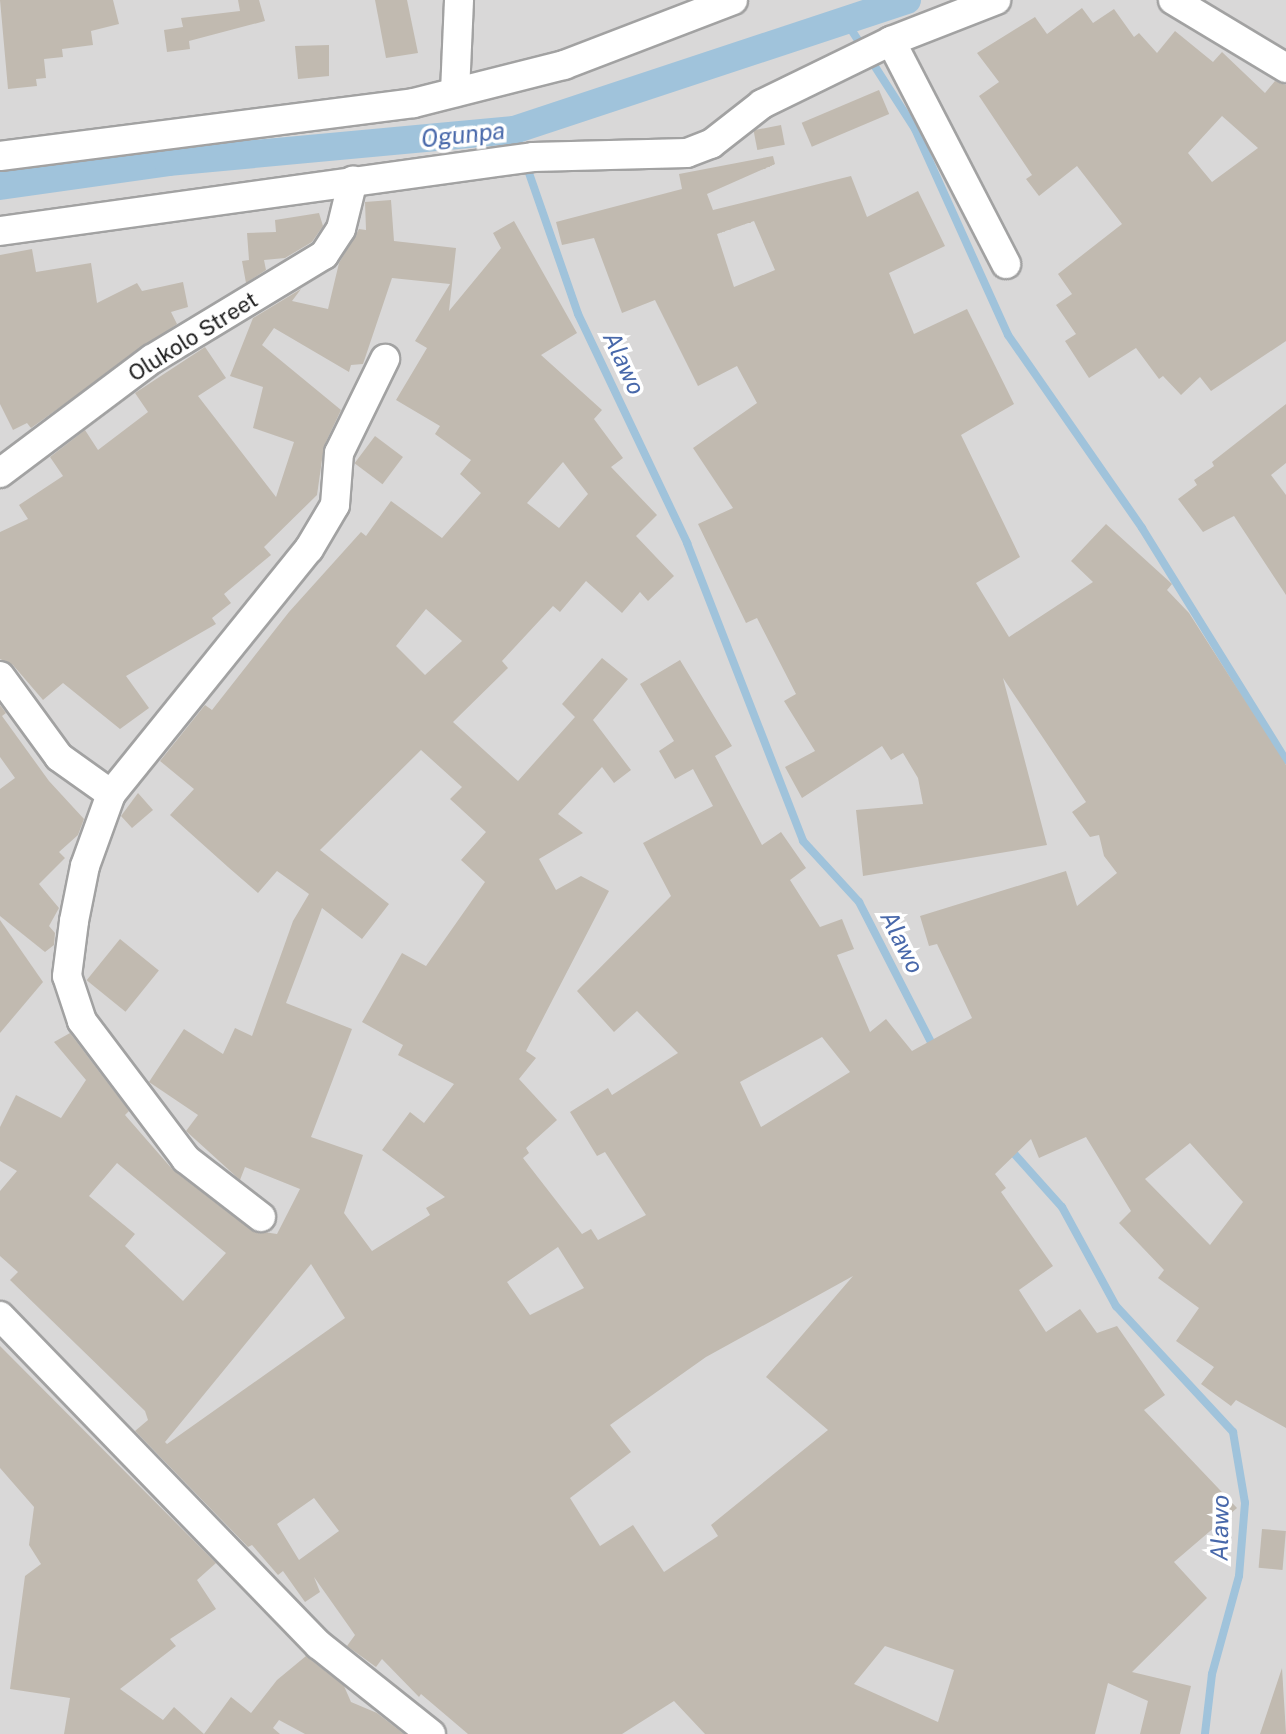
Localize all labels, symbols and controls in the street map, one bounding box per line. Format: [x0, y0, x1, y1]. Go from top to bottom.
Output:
water label: Ogunpa [420, 116, 506, 154]
street label: Olukolo Street [123, 287, 263, 387]
water label: Alawo [597, 327, 651, 399]
water label: Alawo [874, 906, 930, 978]
water label: Alawo [1205, 1495, 1235, 1561]

